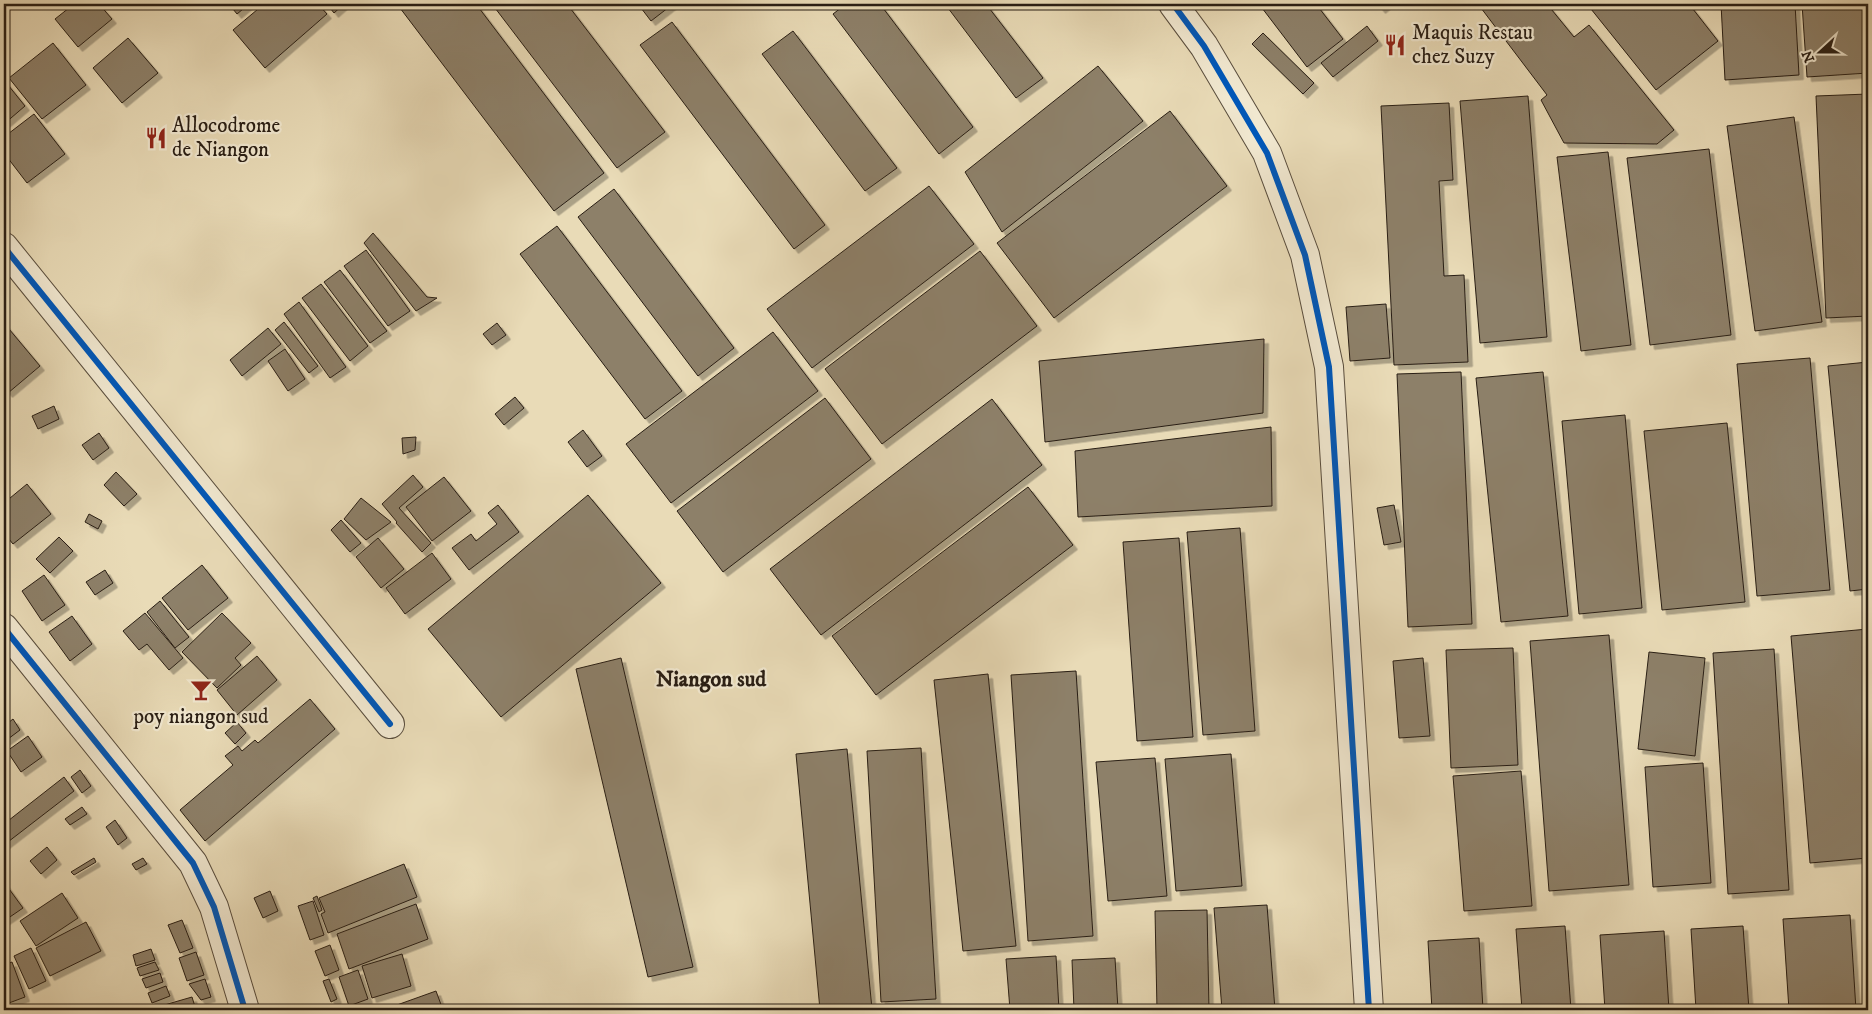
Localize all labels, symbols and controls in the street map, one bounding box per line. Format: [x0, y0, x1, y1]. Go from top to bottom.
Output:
place label: Maquis Restau chez Suzy [1412, 20, 1533, 70]
north arrow [1794, 28, 1844, 78]
restaurant icon: Maquis Restau chez Suzy [1382, 32, 1408, 58]
text: N [1798, 47, 1819, 65]
place label: Allocodrome de Niangon [172, 113, 281, 163]
restaurant icon: Allocodrome de Niangon [143, 125, 169, 151]
district label: Niangon sud [656, 666, 767, 693]
bar icon: poy niangon sud [188, 677, 214, 703]
place label: poy niangon sud [132, 704, 269, 730]

